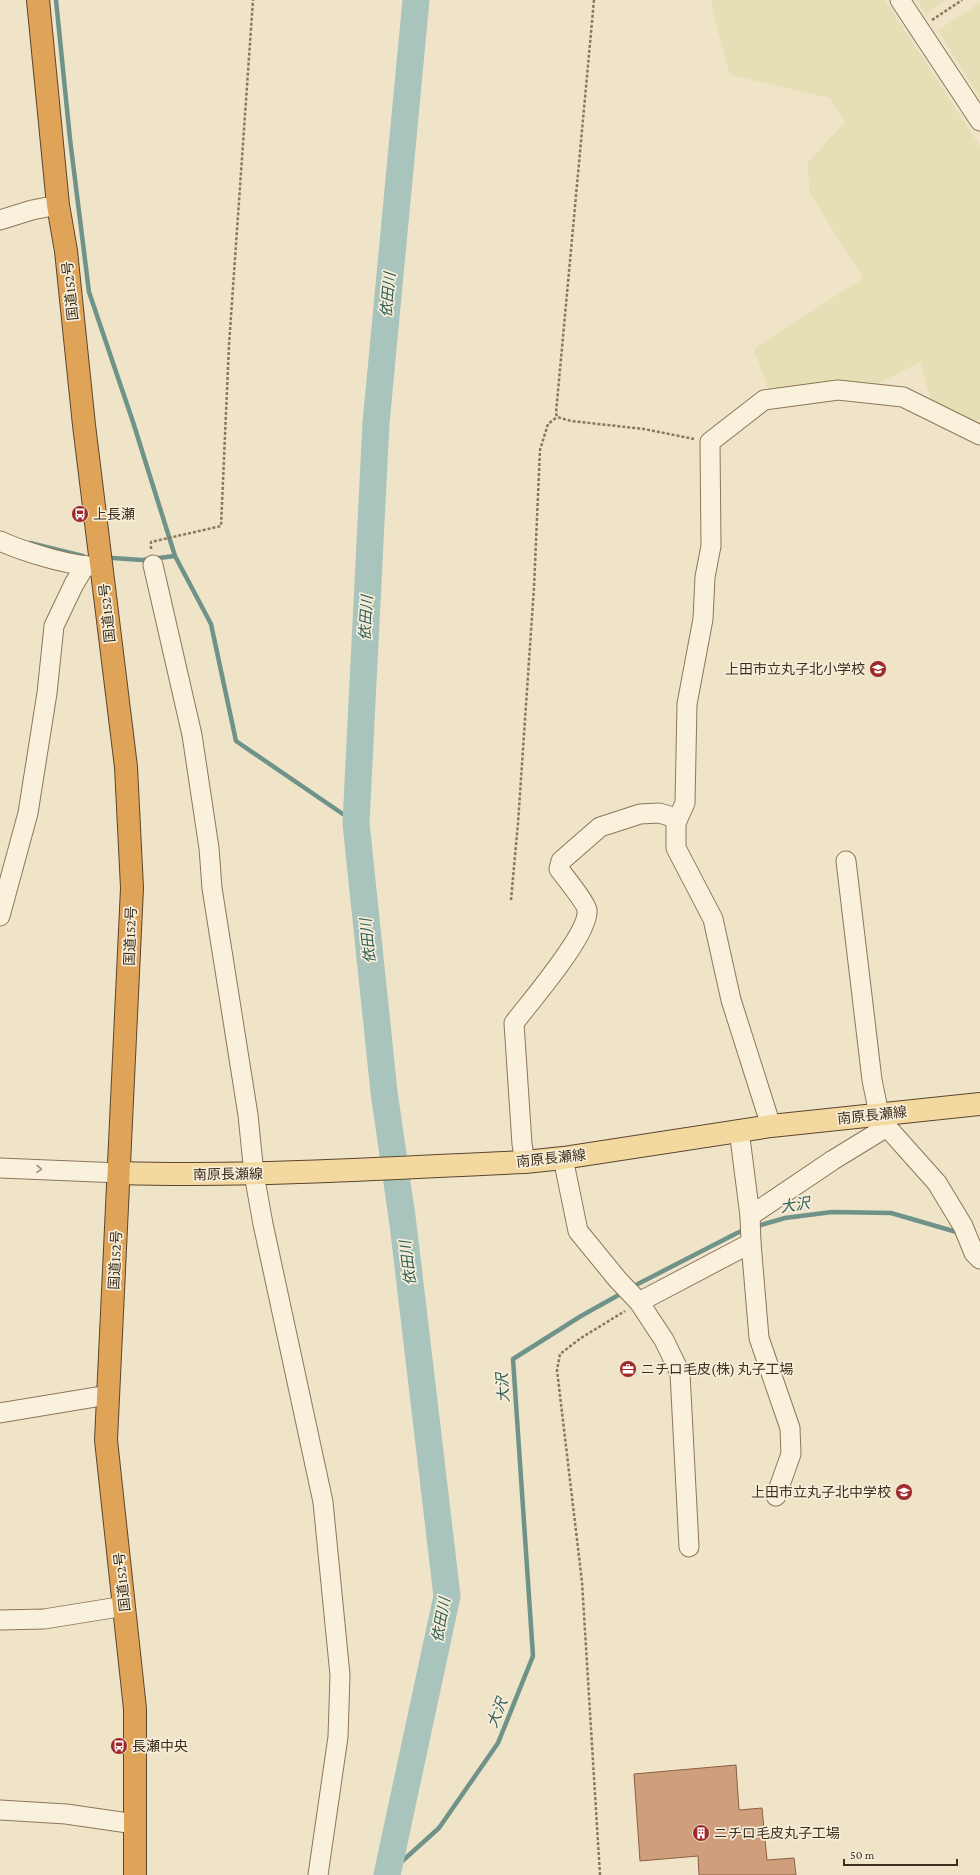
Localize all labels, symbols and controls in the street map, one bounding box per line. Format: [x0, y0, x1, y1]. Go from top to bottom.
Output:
street label: 国道152号 [59, 261, 81, 321]
water label: 依田川 [378, 270, 398, 318]
bus stop icon: 上長瀬 [70, 504, 90, 524]
place label: 上長瀬 [93, 506, 135, 522]
street label: 国道152号 [96, 583, 118, 643]
water label: 依田川 [357, 593, 375, 641]
school or university icon: 上田市立丸子北小学校 [868, 659, 888, 679]
place label: 上田市立丸子北小学校 [725, 661, 865, 677]
street label: 国道152号 [121, 906, 139, 966]
water label: 依田川 [357, 916, 378, 964]
street label: 南原長瀬線 [836, 1103, 908, 1127]
street label: 南原長瀬線 [515, 1146, 587, 1170]
one-way arrow [36, 1165, 42, 1174]
street label: 南原長瀬線 [193, 1165, 263, 1183]
water label: 大沢 [779, 1194, 813, 1215]
street label: 国道152号 [105, 1230, 125, 1290]
water label: 依田川 [397, 1238, 419, 1286]
office icon: ニチロ毛皮(株) 丸子工場 [618, 1359, 638, 1379]
place label: ニチロ毛皮(株) 丸子工場 [641, 1361, 793, 1378]
water label: 大沢 [494, 1370, 512, 1404]
school or university icon: 上田市立丸子北中学校 [894, 1482, 914, 1502]
place label: 上田市立丸子北中学校 [751, 1484, 891, 1500]
street label: 国道152号 [111, 1552, 133, 1612]
water label: 依田川 [429, 1594, 453, 1644]
water label: 大沢 [484, 1694, 511, 1730]
bus stop icon: 長瀬中央 [109, 1736, 129, 1756]
place label: 長瀬中央 [132, 1738, 188, 1754]
building icon: ニチロ毛皮丸子工場 [691, 1823, 711, 1843]
place label: ニチロ毛皮丸子工場 [714, 1825, 840, 1841]
scale bar [844, 1841, 957, 1867]
text: 50 m [850, 1848, 875, 1862]

